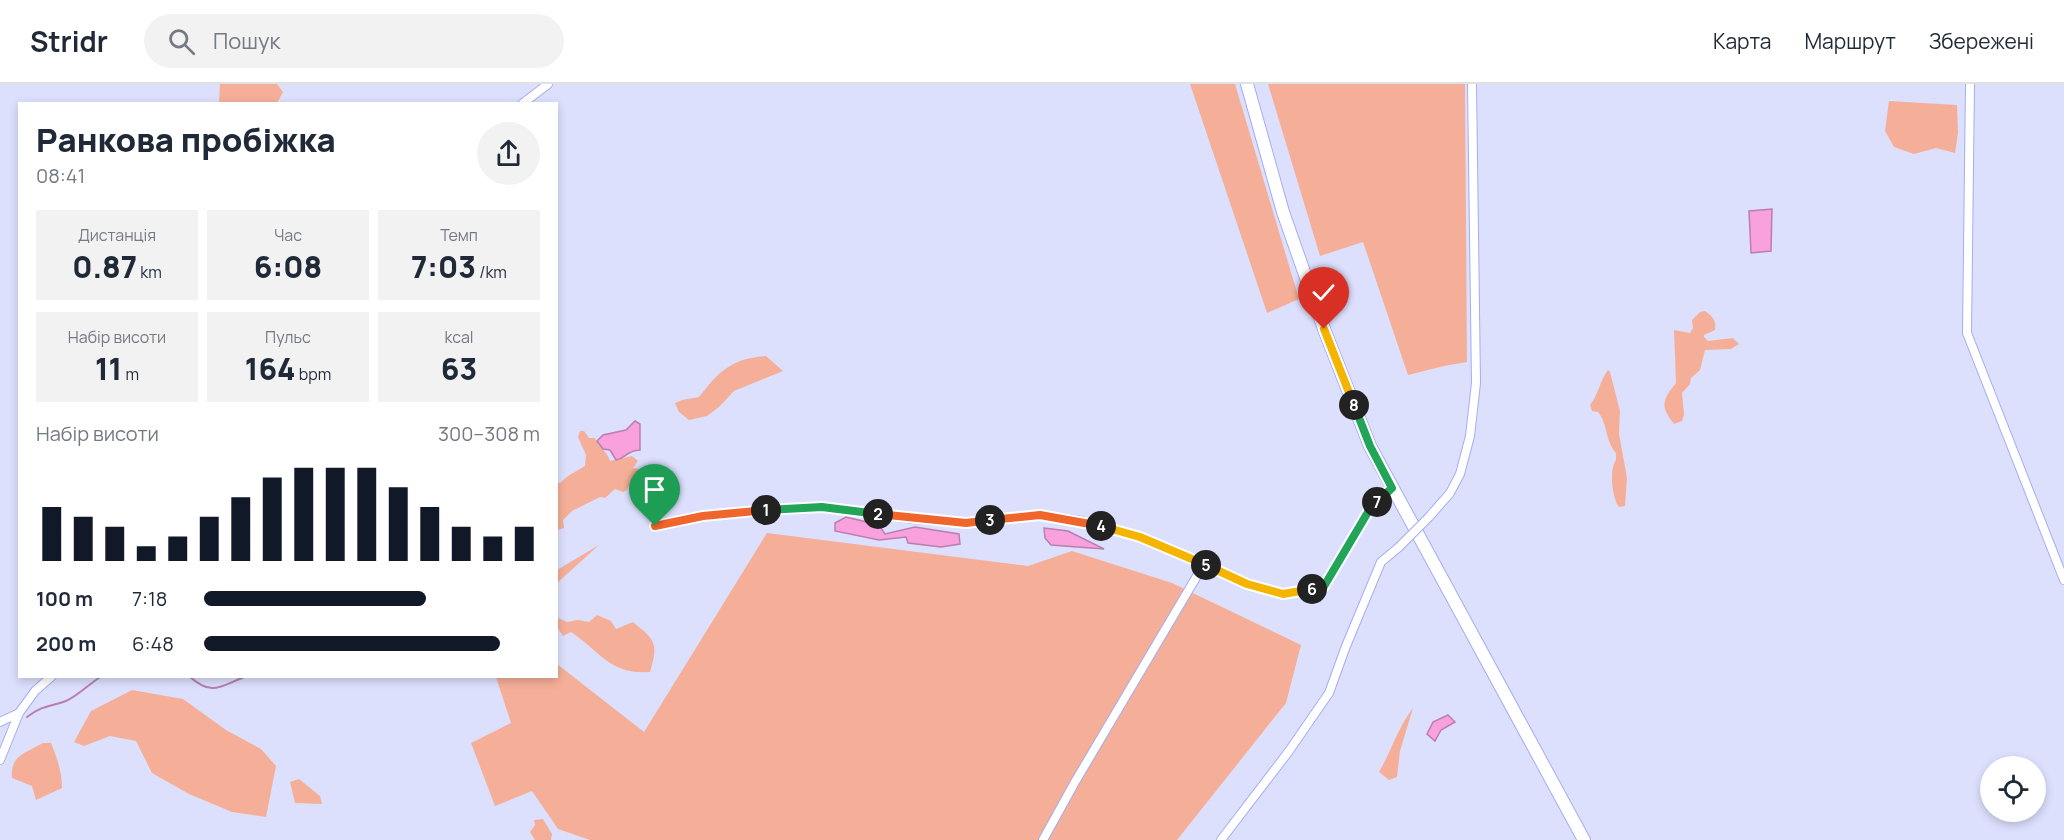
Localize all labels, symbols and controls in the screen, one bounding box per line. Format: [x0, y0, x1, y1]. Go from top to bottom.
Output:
search box [144, 14, 564, 68]
text: Stridr [30, 22, 108, 60]
icon: search [165, 25, 198, 58]
text: Пошук [213, 26, 280, 56]
text: Карта [1713, 27, 1771, 55]
text: Маршрут [1804, 27, 1896, 55]
text: Збережені [1929, 27, 2034, 55]
text: Ранкова пробіжка [36, 117, 336, 162]
button: share [477, 122, 540, 185]
text: 08:41 [36, 162, 85, 189]
text: Дистанція [78, 224, 156, 246]
text: Час [274, 224, 302, 246]
text: Темп [440, 224, 478, 246]
text: 0.87 [72, 246, 137, 287]
text: 6:08 [254, 246, 322, 287]
text: 7:03 [411, 246, 476, 287]
text: km [137, 261, 162, 283]
text: /km [476, 261, 507, 283]
pin [1298, 267, 1349, 329]
icon: check [1307, 276, 1340, 309]
text: Набір висоти [68, 326, 166, 348]
text: Пульс [265, 326, 311, 348]
text: kcal [444, 326, 474, 348]
text: 11 [95, 348, 122, 389]
text: 164 [245, 348, 296, 389]
text: 63 [441, 348, 477, 389]
text: m [122, 363, 139, 385]
text: bpm [296, 363, 331, 385]
pin: 8 [1339, 390, 1369, 420]
text: 8 [1349, 394, 1359, 416]
text: Набір висоти [36, 420, 159, 447]
text: 300–308 m [438, 420, 540, 447]
pin [629, 464, 680, 526]
icon: arrive [638, 473, 671, 506]
pin: 7 [1362, 487, 1392, 517]
text: 7 [1373, 491, 1381, 513]
pin: 1 [751, 495, 781, 525]
text: 1 [762, 499, 770, 521]
pin: 2 [863, 499, 893, 529]
text: 2 [873, 503, 883, 525]
pin: 3 [975, 505, 1005, 535]
text: 3 [985, 509, 995, 531]
pin: 4 [1086, 511, 1116, 541]
text: 4 [1096, 515, 1106, 537]
pin: 5 [1191, 550, 1221, 580]
text: 5 [1201, 554, 1211, 576]
pin: 6 [1297, 574, 1327, 604]
text: 6 [1307, 578, 1317, 600]
text: 100 m [36, 585, 93, 612]
text: 7:18 [132, 585, 167, 612]
text: 200 m [36, 630, 96, 657]
text: 6:48 [132, 630, 174, 657]
map controls [1980, 756, 2046, 822]
button: locate [1980, 756, 2046, 822]

